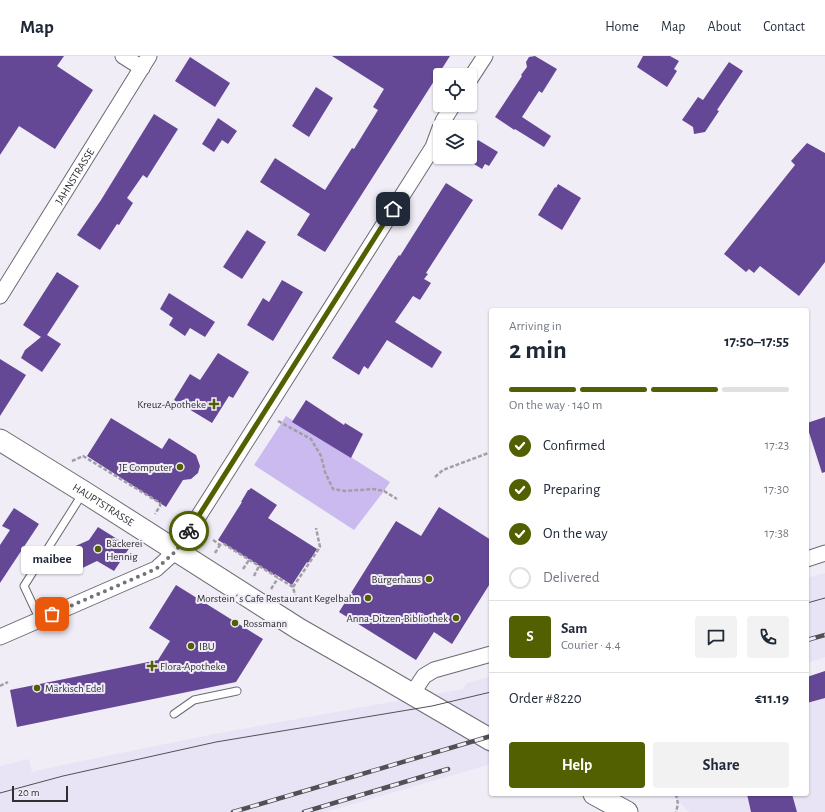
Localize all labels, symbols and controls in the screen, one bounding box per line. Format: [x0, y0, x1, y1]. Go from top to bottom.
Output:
text: Map [20, 18, 54, 37]
text: Home [605, 20, 639, 34]
text: Map [661, 20, 685, 34]
text: About [707, 20, 741, 34]
text: Contact [763, 20, 805, 34]
map controls [433, 68, 477, 164]
button: locate [433, 68, 477, 112]
button: layers [433, 120, 477, 164]
street label: JAHNSTRASSE [53, 146, 96, 206]
pin [376, 192, 410, 226]
icon: home [382, 198, 404, 220]
text: Arriving in [509, 320, 562, 333]
text: 17:50–17:55 [724, 334, 789, 349]
text: 2 min [509, 337, 567, 363]
place label: Kreuz-Apotheke [137, 399, 206, 410]
marker: Kreuz-Apotheke [209, 399, 219, 409]
text: On the way · 140 m [509, 399, 603, 412]
icon: check [509, 435, 531, 457]
text: Confirmed [543, 438, 605, 453]
text: 17:23 [765, 439, 789, 452]
place label: JE Computer [119, 462, 172, 473]
marker: JE Computer [175, 462, 185, 472]
icon: check [509, 479, 531, 501]
street label: HAUPTSTRASSE [71, 481, 137, 528]
text: Preparing [543, 482, 600, 497]
text: 17:30 [764, 483, 789, 496]
courier [169, 511, 209, 551]
icon: bike [178, 520, 200, 542]
icon: check [509, 523, 531, 545]
text: On the way [543, 526, 608, 541]
text: 17:38 [765, 527, 789, 540]
place label: Bäckerei Hennig [106, 538, 142, 562]
marker: Bäckerei Hennig [93, 544, 103, 554]
callout: maibee [21, 546, 83, 574]
text: maibee [32, 553, 72, 566]
text: Delivered [543, 570, 600, 585]
place label: Bürgerhaus [372, 574, 421, 585]
marker: Bürgerhaus [424, 574, 434, 584]
place label: Morstein´s Cafe Restaurant Kegelbahn [197, 593, 360, 604]
marker: Morstein´s Cafe Restaurant Kegelbahn [363, 593, 373, 603]
pin [35, 597, 69, 631]
icon: bag [41, 603, 63, 625]
place label: Anna-Ditzen-Bibliothek [347, 613, 448, 624]
marker: Anna-Ditzen-Bibliothek [451, 613, 461, 623]
button: chat [695, 616, 737, 658]
button: phone [747, 616, 789, 658]
marker: Rossmann [230, 618, 240, 628]
place label: Rossmann [243, 618, 287, 629]
text: Sam [561, 621, 587, 636]
text: S [526, 629, 534, 644]
text: Courier · 4.4 [561, 639, 621, 652]
marker: IBU [186, 641, 196, 651]
place label: IBU [199, 641, 215, 652]
marker: Flora-Apotheke [147, 661, 157, 671]
place label: Flora-Apotheke [160, 661, 225, 672]
marker: Märkisch Edel [32, 683, 42, 693]
place label: Märkisch Edel [45, 683, 104, 694]
text: Order #8220 [509, 691, 582, 706]
text: €11.19 [755, 691, 789, 706]
button: Help [509, 742, 645, 788]
button: Share [653, 742, 789, 788]
scale bar [12, 784, 68, 803]
text: 20 m [18, 787, 39, 798]

